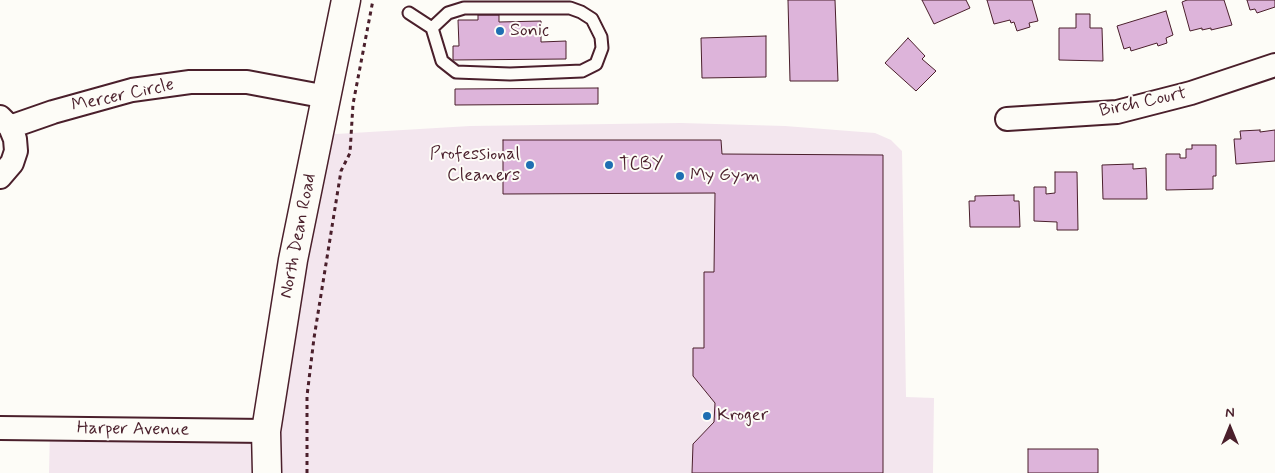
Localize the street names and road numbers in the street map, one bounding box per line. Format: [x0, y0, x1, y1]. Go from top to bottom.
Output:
street label: Mercer Circle [70, 75, 176, 117]
street label: Birch Court [1097, 83, 1189, 123]
street label: North Dean Road [276, 172, 322, 300]
street label: Harper Avenue [77, 418, 189, 442]

